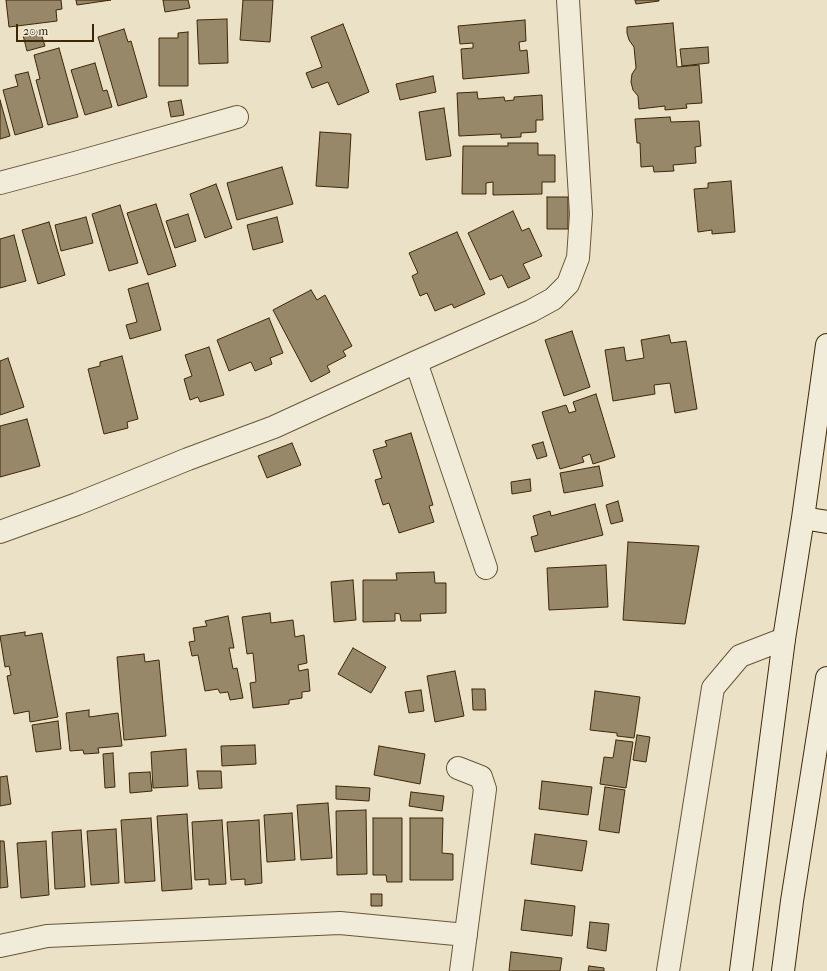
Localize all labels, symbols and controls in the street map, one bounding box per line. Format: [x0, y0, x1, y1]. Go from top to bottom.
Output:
scale bar [18, 16, 96, 42]
text: 20 m [23, 24, 48, 38]

